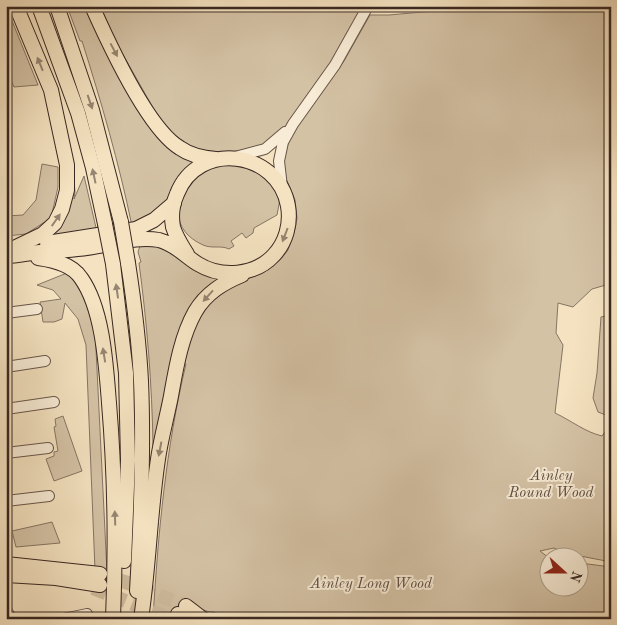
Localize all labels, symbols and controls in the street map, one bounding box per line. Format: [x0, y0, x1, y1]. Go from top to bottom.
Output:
one-way arrow [110, 43, 118, 57]
one-way arrow [36, 56, 44, 71]
one-way arrow [86, 95, 94, 110]
one-way arrow [90, 168, 98, 184]
one-way arrow [51, 213, 60, 227]
one-way arrow [281, 228, 289, 243]
one-way arrow [112, 282, 120, 298]
one-way arrow [202, 289, 214, 301]
one-way arrow [100, 347, 108, 363]
one-way arrow [156, 441, 164, 457]
park label: Ainley Round Wood [507, 469, 595, 501]
one-way arrow [110, 509, 118, 525]
north arrow [540, 548, 590, 598]
text: N [567, 569, 584, 584]
park label: Ainley Long Wood [309, 577, 433, 592]

